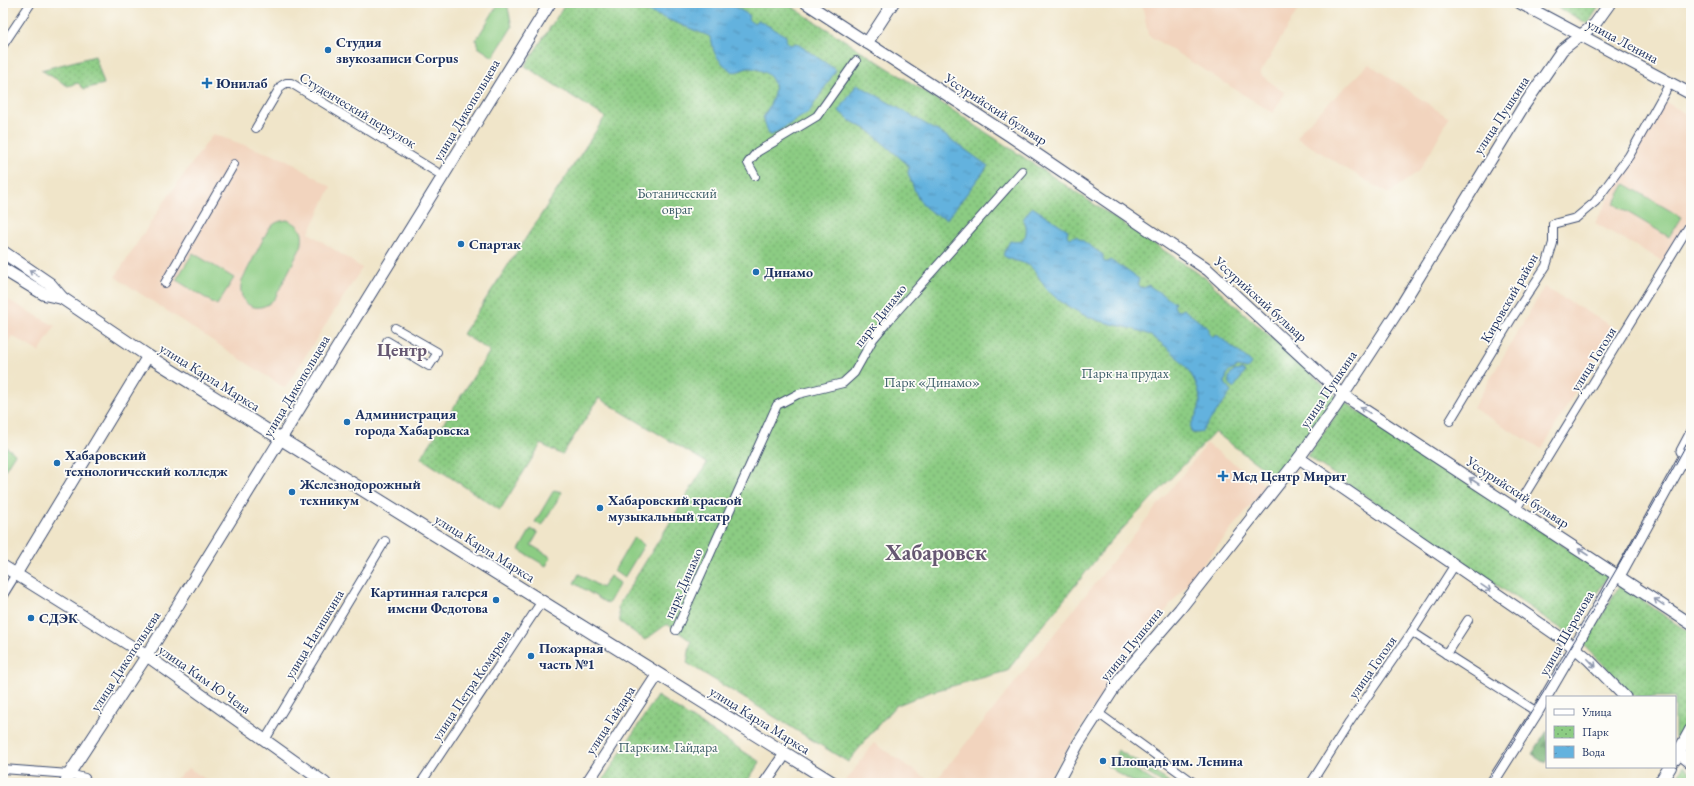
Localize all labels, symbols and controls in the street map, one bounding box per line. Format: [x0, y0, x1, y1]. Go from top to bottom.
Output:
street label: улица Ленина [1584, 15, 1662, 68]
place label: Студия звукозаписи Corpus [336, 33, 458, 67]
marker: Студия звукозаписи Corpus [323, 45, 333, 55]
street label: улица Дикопольцева [428, 55, 504, 164]
street label: Студенческий переулок [296, 68, 420, 152]
street label: Уссурийский бульвар [940, 68, 1051, 149]
street label: улица Пушкина [1469, 72, 1533, 158]
place label: Юнилаб [216, 74, 268, 92]
marker: Юнилаб [201, 77, 213, 89]
park label: Ботанический овраг [637, 184, 717, 218]
place label: Спартак [469, 235, 521, 253]
marker: Спартак [456, 239, 466, 249]
street label: Кировский район [1476, 250, 1542, 346]
street label: Уссурийский бульвар [1210, 252, 1311, 346]
place label: Динамо [764, 263, 813, 281]
marker: Динамо [751, 267, 761, 277]
one-way arrow [29, 269, 40, 277]
street label: парк Динамо [850, 280, 910, 350]
street label: улица Гоголя [1566, 323, 1620, 395]
street label: улица Дикопольцева [258, 331, 334, 440]
district label: Центр [377, 338, 427, 361]
street label: улица Карла Маркса [156, 339, 264, 415]
street label: улица Пушкина [1295, 346, 1361, 431]
park label: Парк на прудах [1081, 364, 1169, 382]
park label: Парк «Динамо» [884, 373, 980, 391]
place label: Администрация города Хабаровска [354, 405, 470, 439]
one-way arrow [1360, 406, 1371, 414]
marker: Администрация города Хабаровска [342, 417, 352, 427]
place label: Хабаровский технологический колледж [64, 446, 229, 480]
street label: Уссурийский бульвар [1462, 451, 1573, 532]
marker: Хабаровский технологический колледж [52, 458, 62, 468]
place label: Мед Центр Мирит [1232, 467, 1347, 485]
marker: Мед Центр Мирит [1217, 470, 1229, 482]
place label: Железнодорожный техникум [299, 475, 421, 509]
one-way arrow [1469, 477, 1480, 485]
marker: Железнодорожный техникум [287, 487, 297, 497]
place label: Хабаровский краевой музыкальный театр [607, 491, 742, 525]
marker: Хабаровский краевой музыкальный театр [595, 503, 605, 513]
street label: улица Карла Маркса [431, 510, 539, 586]
district label: Хабаровск [884, 538, 988, 567]
street label: парк Динамо [659, 545, 707, 621]
one-way arrow [1577, 548, 1588, 557]
place label: Картинная галерея имени Федотова [371, 583, 489, 617]
one-way arrow [1481, 584, 1492, 592]
street label: улица Нагишкина [280, 586, 348, 682]
street label: улица Шеронова [1534, 587, 1598, 679]
marker: Картинная галерея имени Федотова [491, 595, 501, 605]
one-way arrow [1653, 598, 1664, 606]
street label: улица Пушкина [1096, 603, 1167, 685]
street label: улица Дикопольцева [86, 607, 164, 715]
place label: СДЭК [39, 609, 79, 627]
marker: СДЭК [26, 613, 36, 623]
street label: улица Петра Комарова [427, 626, 515, 744]
street label: улица Гоголя [1344, 632, 1400, 702]
place label: Пожарная часть №1 [539, 639, 604, 673]
street label: улица Ким Ю Чена [155, 640, 255, 718]
marker: Пожарная часть №1 [526, 651, 536, 661]
one-way arrow [1587, 658, 1597, 668]
street label: улица Гайдара [581, 682, 639, 758]
street label: улица Карла Маркса [706, 682, 814, 758]
legend [1546, 696, 1676, 768]
text: Улица [1581, 704, 1612, 720]
text: Парк [1582, 724, 1609, 740]
park label: Парк им. Гайдара [618, 738, 718, 756]
text: Вода [1582, 744, 1605, 760]
place label: Площадь им. Ленина [1111, 752, 1244, 770]
marker: Площадь им. Ленина [1098, 756, 1108, 766]

